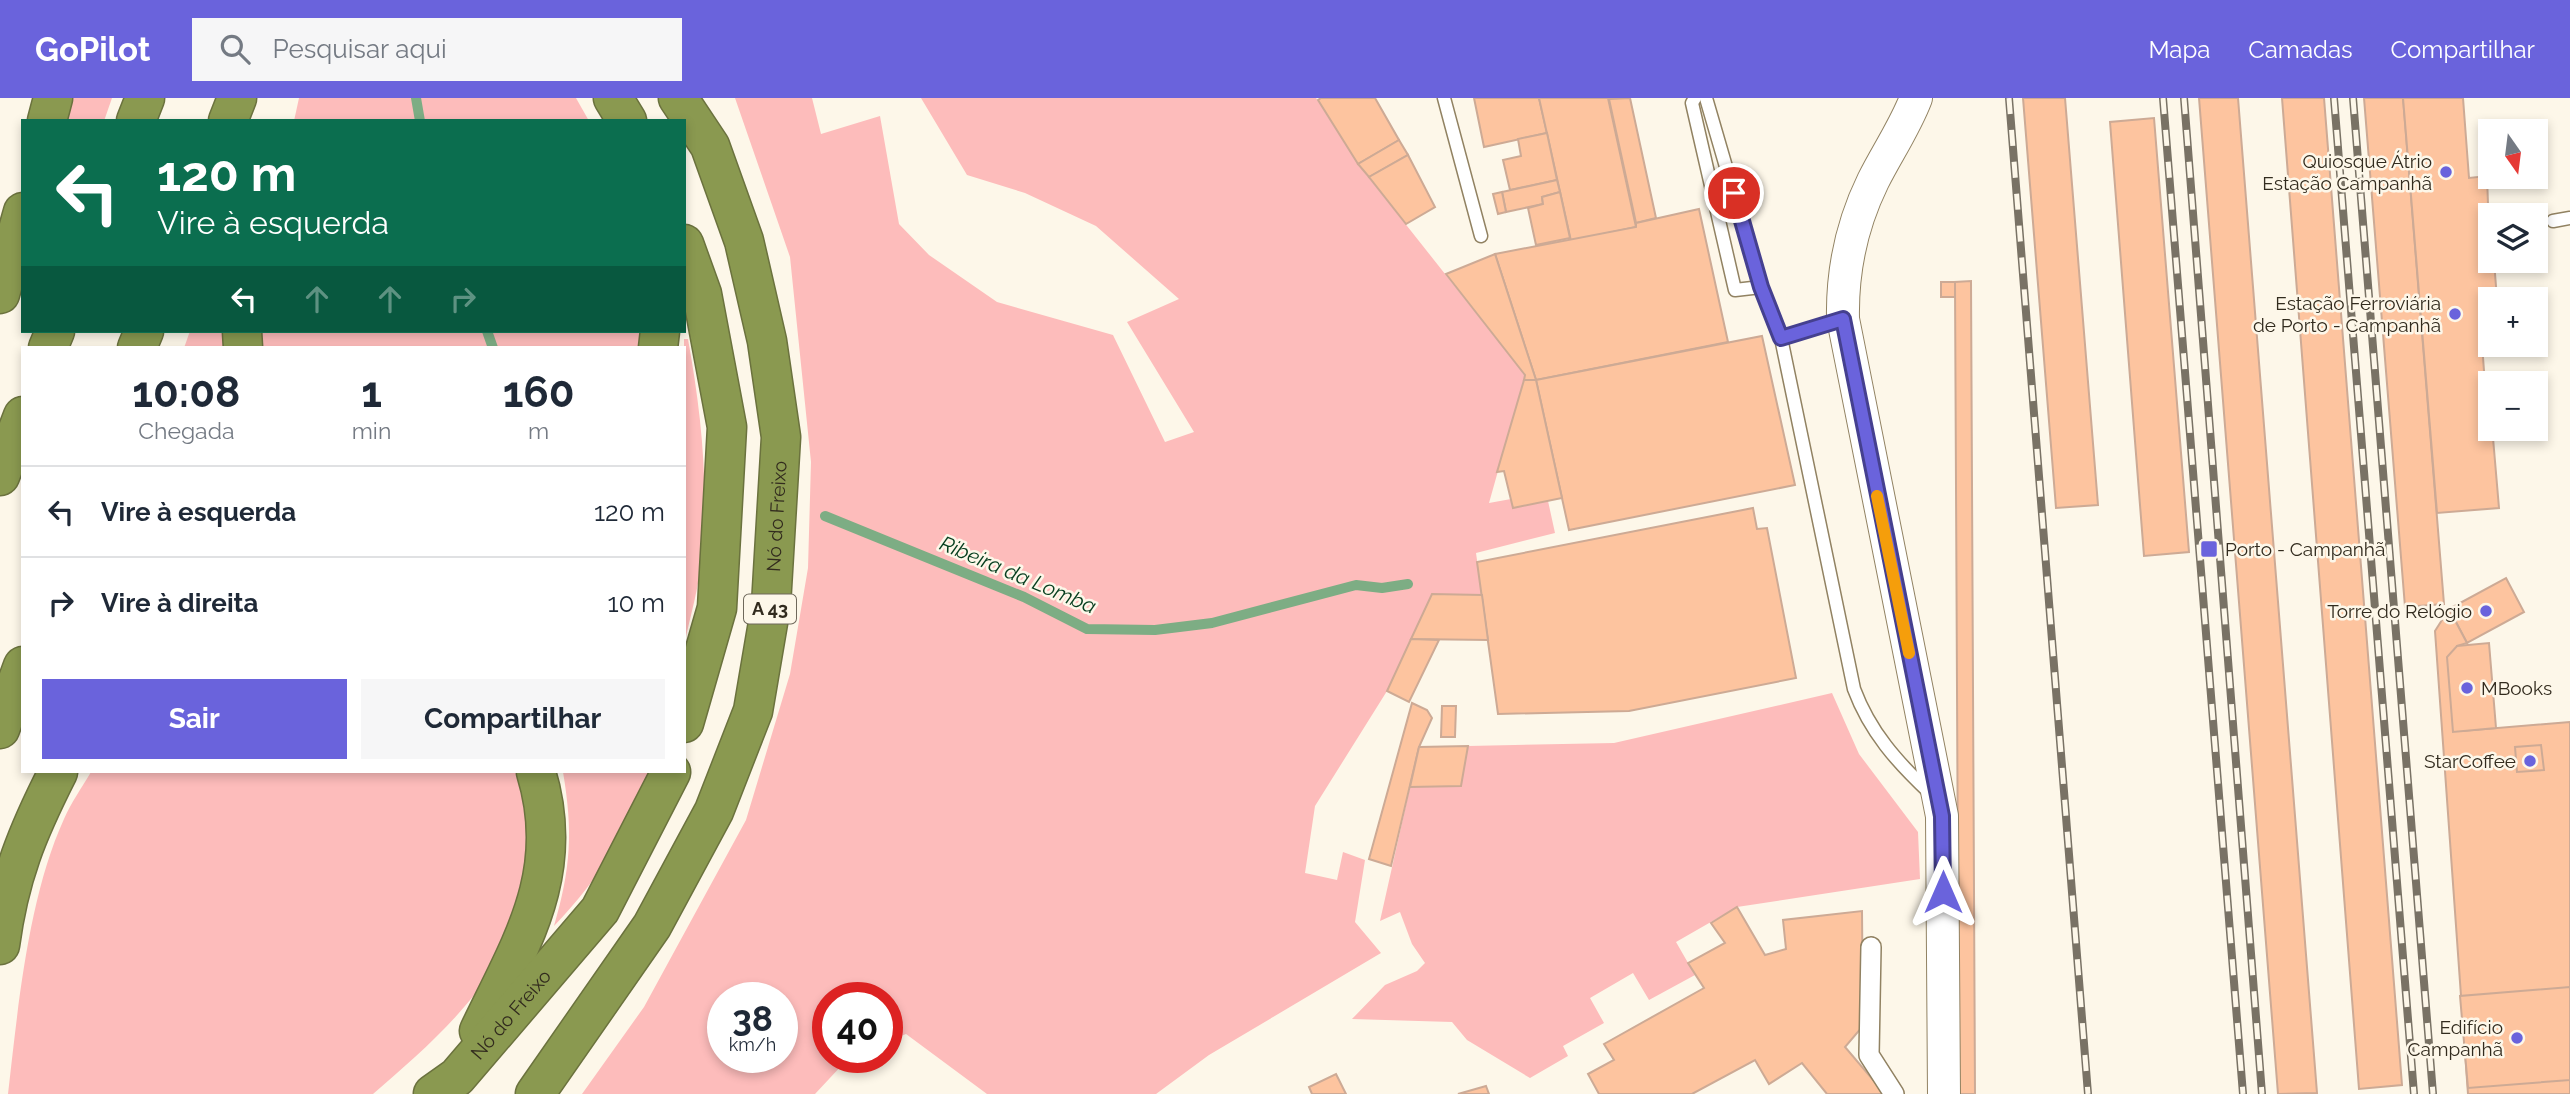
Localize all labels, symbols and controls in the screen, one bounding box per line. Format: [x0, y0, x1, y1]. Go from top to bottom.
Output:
search box [192, 18, 682, 81]
text: GoPilot [35, 30, 150, 69]
icon: search [216, 30, 254, 68]
text: Pesquisar aqui [272, 34, 447, 64]
text: Mapa [2148, 35, 2210, 64]
text: Camadas [2248, 35, 2353, 64]
text: Compartilhar [2391, 35, 2535, 64]
north arrow [2478, 119, 2548, 189]
map controls [2478, 119, 2548, 441]
text: 120 m [157, 145, 296, 202]
icon: left [42, 147, 133, 238]
place label: Quiosque Átrio Estação Campanhã [2262, 150, 2432, 194]
pin [1704, 163, 1764, 223]
marker: Quiosque Átrio Estação Campanhã [2438, 164, 2454, 180]
icon: arrive [1715, 174, 1753, 212]
button: layers [2478, 203, 2548, 273]
text: Vire à esquerda [157, 204, 389, 241]
icon: left [225, 280, 263, 318]
icon: ahead [298, 280, 336, 318]
icon: ahead [371, 280, 409, 318]
icon: right [444, 280, 482, 318]
button: + [2478, 287, 2548, 357]
place label: Estação Ferroviária de Porto - Campanhã [2253, 292, 2441, 336]
marker: Estação Ferroviária de Porto - Campanhã [2447, 306, 2463, 322]
text: 10:08 [132, 368, 240, 417]
text: 1 [361, 368, 382, 417]
text: 160 [503, 368, 575, 417]
button: − [2478, 371, 2548, 441]
text: Chegada [138, 417, 235, 444]
text: min [352, 417, 391, 444]
text: m [528, 417, 549, 444]
street label: Nó do Freixo [762, 460, 791, 573]
icon: left [42, 493, 80, 531]
text: Vire à esquerda [101, 497, 296, 527]
text: 120 m [594, 497, 665, 527]
water label: Ribeira da Lomba [936, 530, 1100, 619]
place label: Porto - Campanhã [2225, 538, 2385, 560]
marker: Porto - Campanhã [2199, 539, 2219, 559]
icon: right [42, 584, 80, 622]
text: Vire à direita [101, 588, 258, 618]
text: 10 m [607, 588, 665, 618]
road number: A 43 [744, 594, 796, 624]
place label: Torre do Relógio [2327, 600, 2472, 622]
marker: Torre do Relógio [2478, 603, 2494, 619]
place label: MBooks [2481, 677, 2552, 699]
button: Sair [42, 679, 347, 759]
button: Compartilhar [361, 679, 665, 759]
marker: MBooks [2459, 680, 2475, 696]
place label: StarCoffee [2424, 750, 2516, 772]
marker: StarCoffee [2522, 753, 2538, 769]
position arrow [1906, 855, 1980, 929]
street label: Nó do Freixo [466, 965, 555, 1064]
speed limit sign: 40 [812, 982, 903, 1073]
text: 38 [732, 998, 773, 1039]
place label: Edifício Campanhã [2408, 1016, 2503, 1060]
marker: Edifício Campanhã [2509, 1030, 2525, 1046]
text: km/h [729, 1034, 776, 1055]

